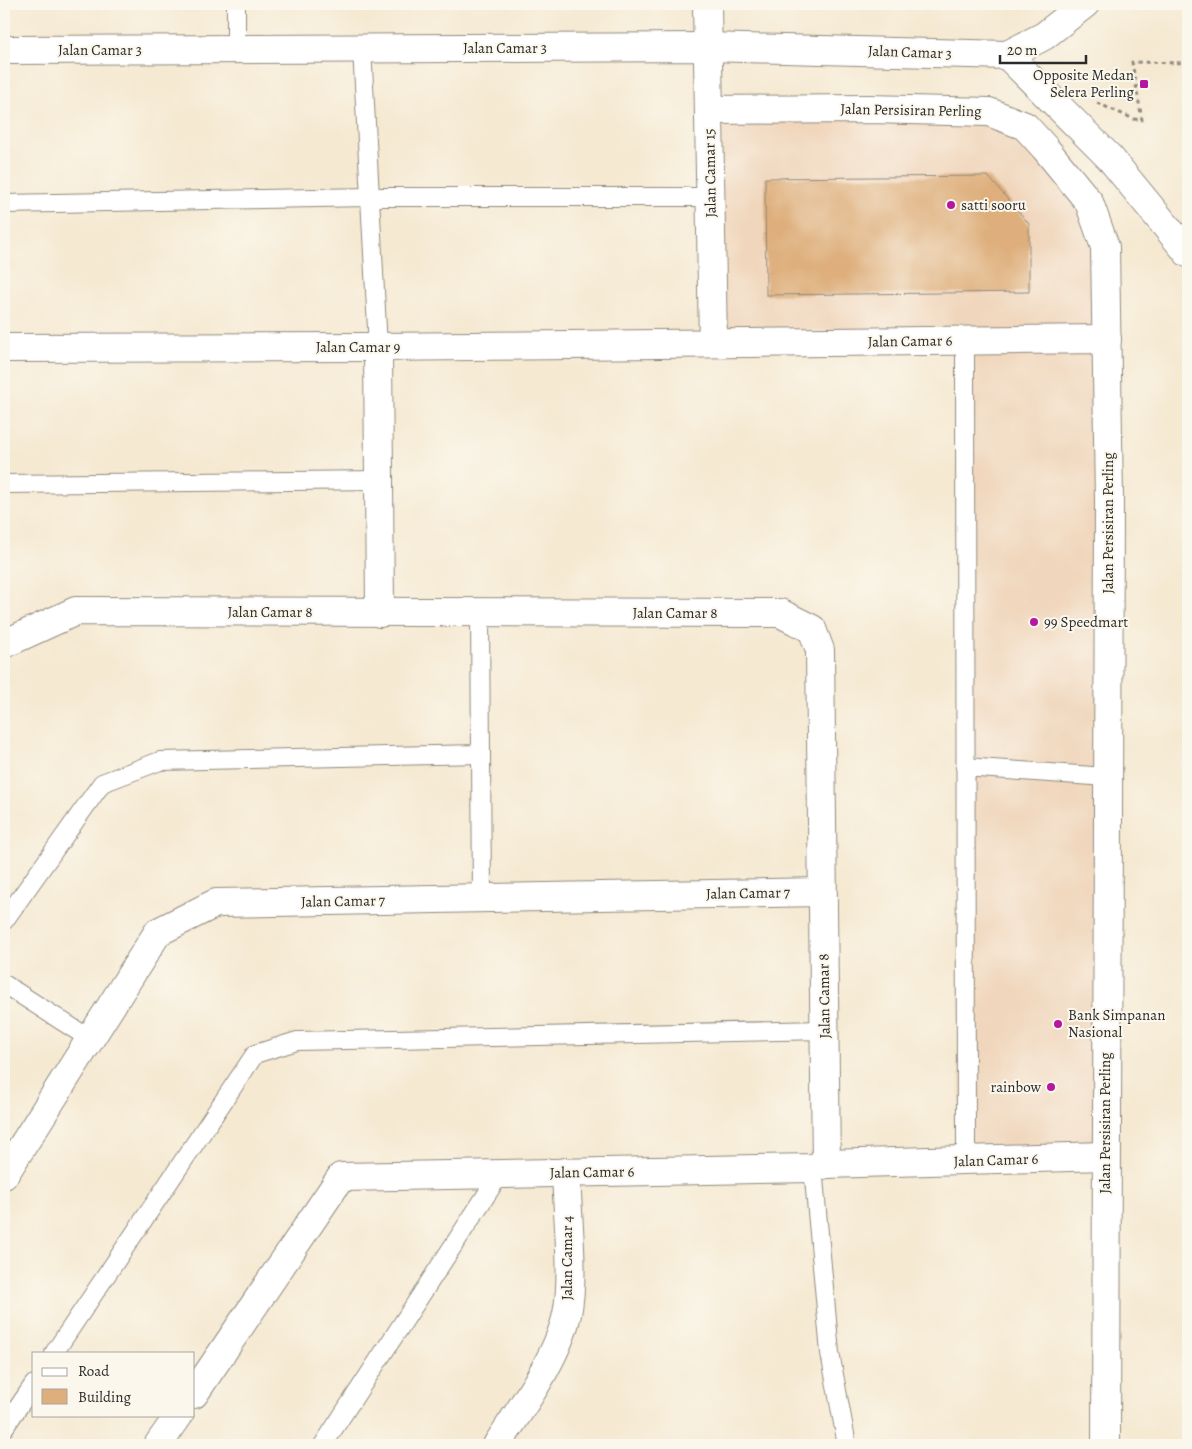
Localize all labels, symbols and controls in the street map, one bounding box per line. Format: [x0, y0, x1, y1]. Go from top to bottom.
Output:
scale bar [1000, 32, 1086, 64]
street label: Jalan Camar 3 [463, 38, 547, 58]
street label: Jalan Camar 3 [58, 40, 142, 60]
text: 20 m [1007, 40, 1038, 60]
street label: Jalan Camar 3 [868, 41, 952, 63]
place label: Opposite Medan Selera Perling [1033, 65, 1134, 102]
marker: Opposite Medan Selera Perling [1138, 78, 1150, 90]
street label: Jalan Persisiran Perling [840, 99, 982, 121]
street label: Jalan Camar 15 [699, 128, 721, 218]
place label: satti sooru [961, 195, 1027, 215]
marker: satti sooru [945, 199, 957, 211]
street label: Jalan Camar 6 [867, 330, 953, 352]
street label: Jalan Camar 9 [316, 337, 401, 357]
street label: Jalan Persisiran Perling [1098, 452, 1118, 594]
street label: Jalan Camar 8 [227, 602, 313, 622]
street label: Jalan Camar 8 [632, 603, 718, 623]
place label: 99 Speedmart [1044, 612, 1128, 632]
marker: 99 Speedmart [1028, 616, 1040, 628]
street label: Jalan Camar 7 [706, 882, 791, 904]
street label: Jalan Camar 7 [301, 890, 386, 912]
street label: Jalan Camar 8 [813, 953, 835, 1039]
place label: Bank Simpanan Nasional [1068, 1005, 1165, 1042]
marker: Bank Simpanan Nasional [1052, 1018, 1064, 1030]
street label: Jalan Persisiran Perling [1095, 1052, 1115, 1194]
place label: rainbow [991, 1077, 1041, 1097]
marker: rainbow [1045, 1081, 1057, 1093]
street label: Jalan Camar 6 [953, 1149, 1039, 1171]
street label: Jalan Camar 6 [549, 1161, 635, 1183]
street label: Jalan Camar 4 [557, 1215, 577, 1300]
legend [32, 1352, 195, 1416]
text: Road [78, 1361, 110, 1381]
text: Building [78, 1387, 131, 1407]

